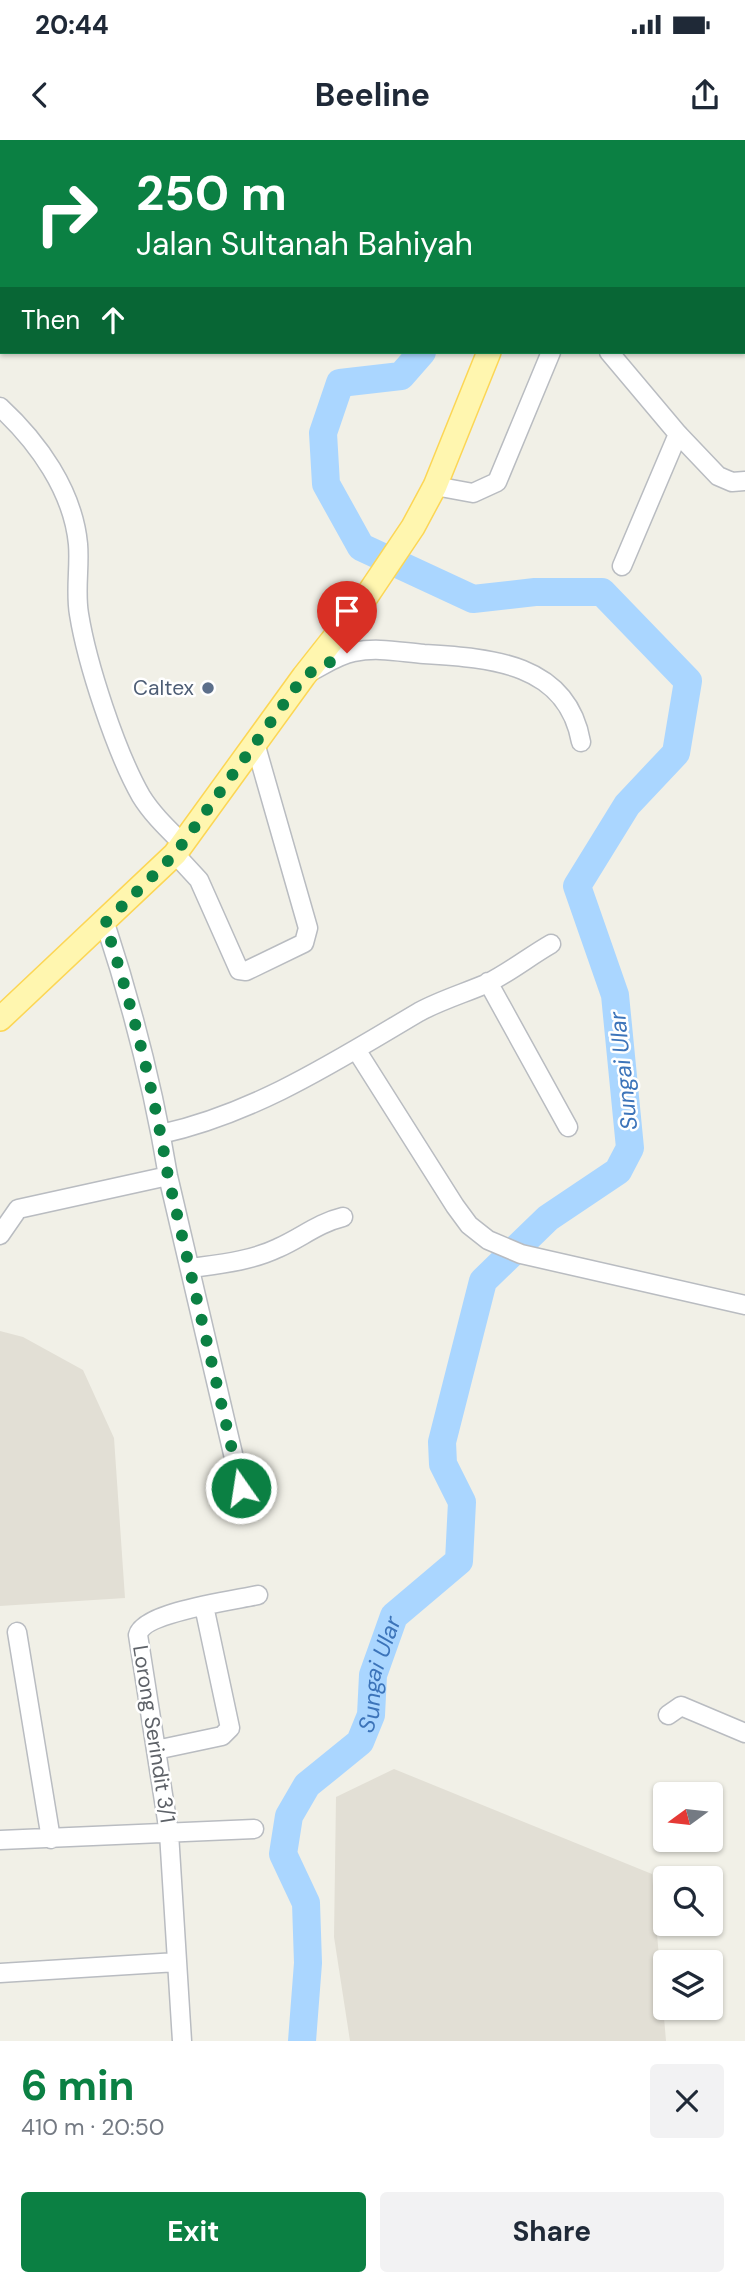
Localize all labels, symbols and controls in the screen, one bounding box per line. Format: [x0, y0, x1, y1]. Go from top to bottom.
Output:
text: 20:44 [35, 8, 109, 42]
text: Beeline [315, 74, 430, 116]
icon: back [21, 76, 59, 114]
icon: share [686, 76, 724, 114]
text: 250 m [136, 161, 287, 225]
icon: right [21, 168, 112, 259]
text: Jalan Sultanah Bahiyah [136, 223, 473, 265]
icon: ahead [94, 301, 132, 339]
text: Then [21, 303, 80, 337]
pin [317, 581, 377, 653]
icon: arrive [328, 592, 366, 630]
place label: Caltex [133, 674, 194, 702]
marker: Caltex [200, 680, 216, 696]
water label: Sungai Ular [602, 1009, 644, 1132]
position arrow [204, 1451, 278, 1525]
water label: Sungai Ular [350, 1611, 408, 1737]
street label: Lorong Serindit 3/1 [126, 1643, 182, 1825]
north arrow [653, 1782, 723, 1852]
map controls [653, 1782, 723, 2020]
button: search [653, 1866, 723, 1936]
button: layers [653, 1950, 723, 2020]
text: 6 min [21, 2058, 134, 2113]
button: close [650, 2064, 724, 2138]
text: 410 m · 20:50 [21, 2112, 164, 2142]
button: Exit [21, 2192, 366, 2272]
button: Share [380, 2192, 724, 2272]

